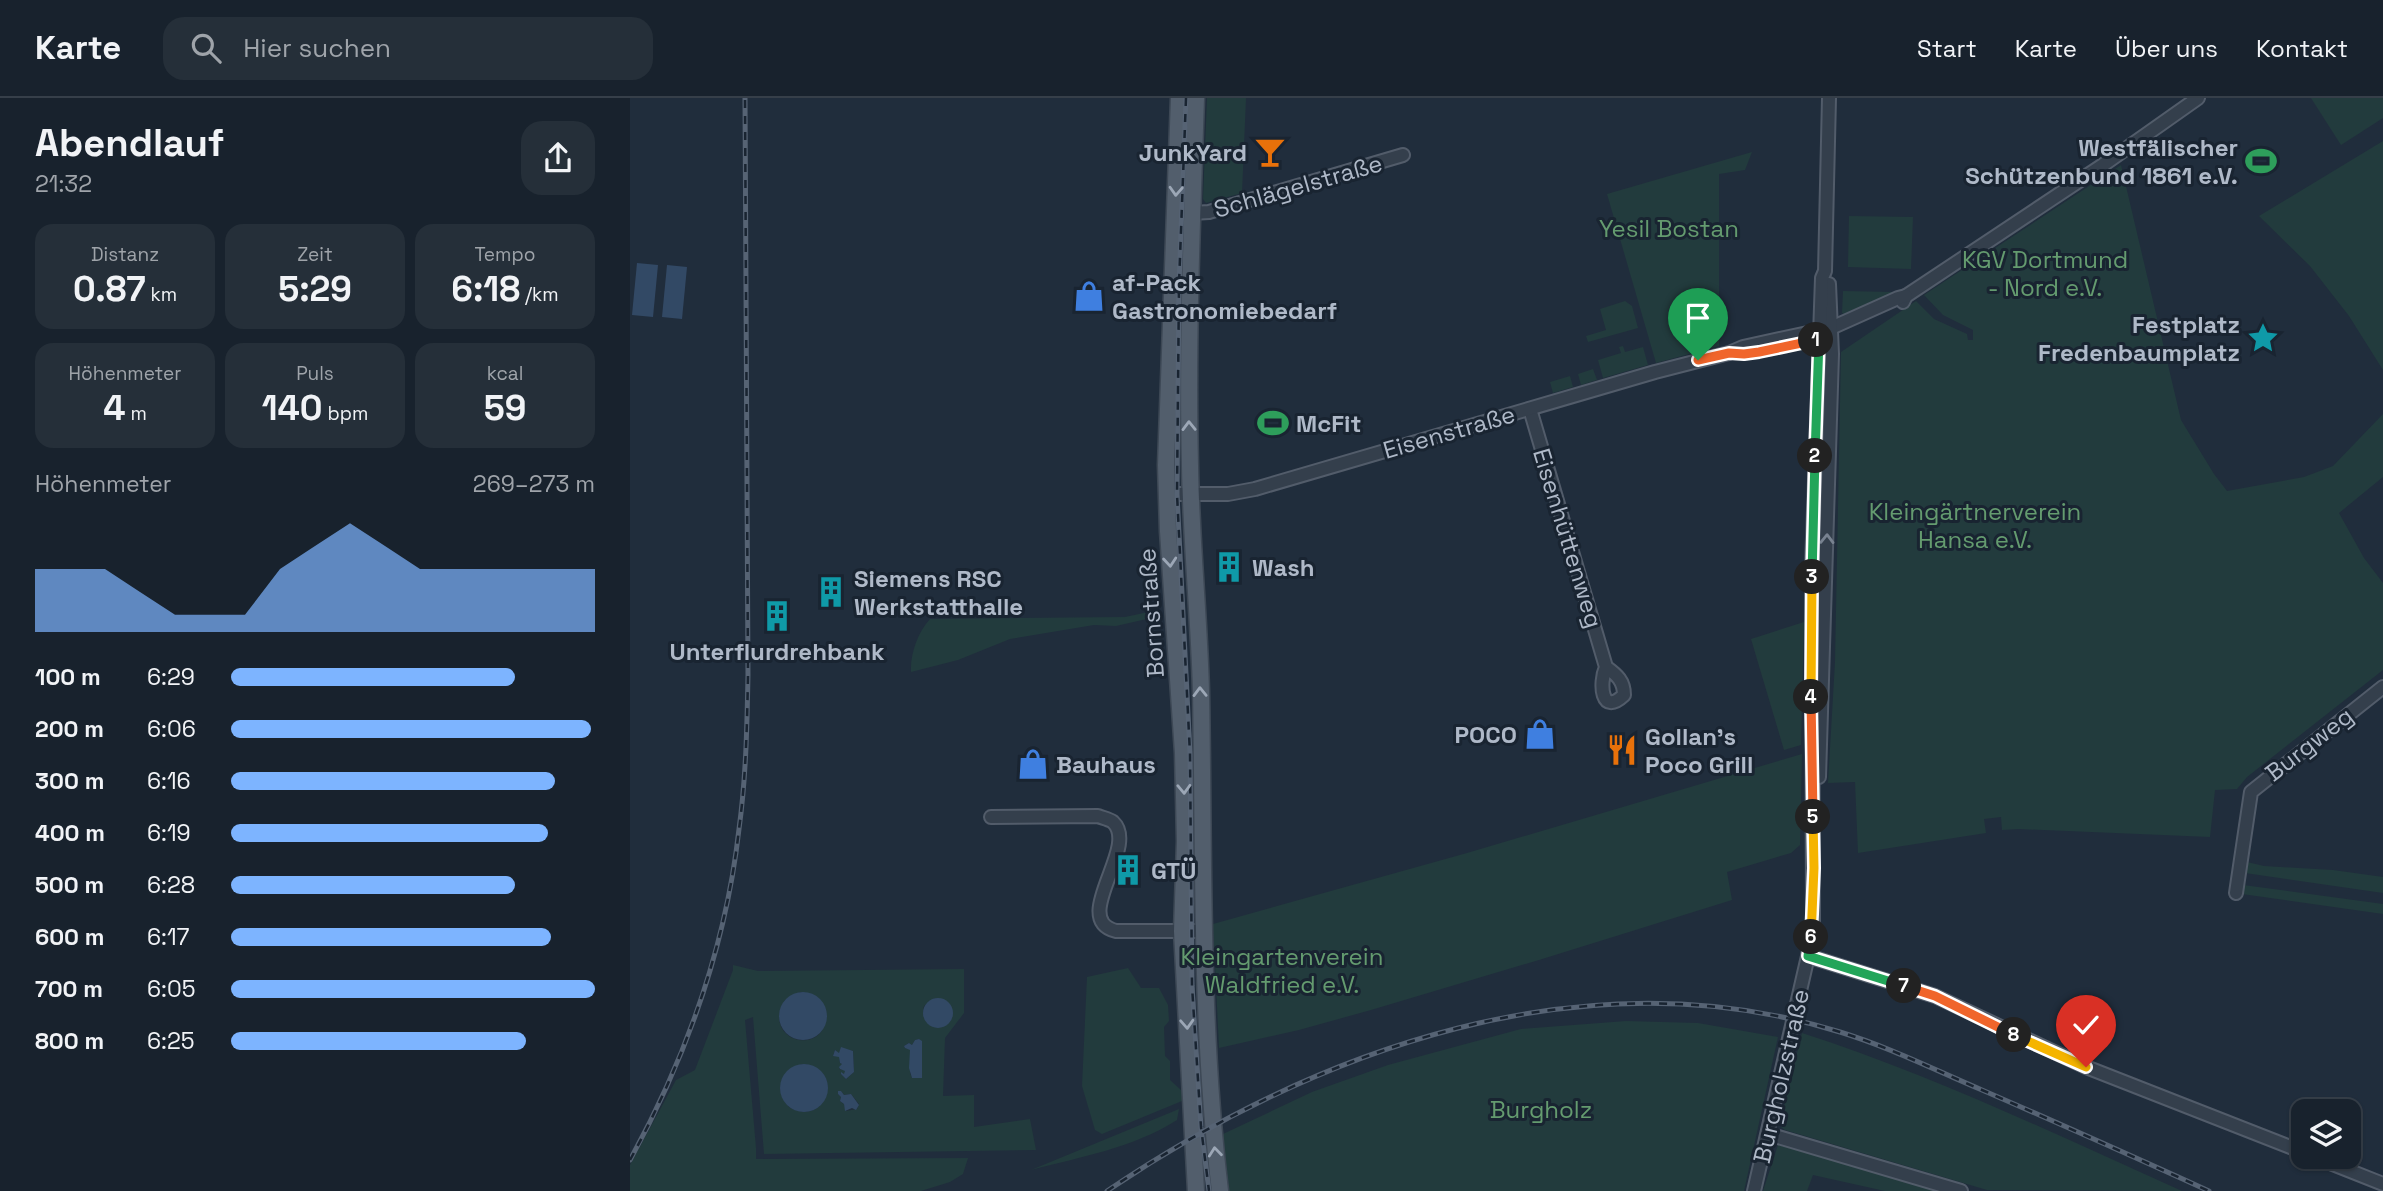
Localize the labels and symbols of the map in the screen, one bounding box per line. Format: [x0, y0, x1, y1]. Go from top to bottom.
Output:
place label: Westfälischer Schützenbund 1861 e.V. [1965, 132, 2238, 191]
bar icon: JunkYard [1253, 135, 1287, 169]
place label: JunkYard [1139, 137, 1247, 168]
sports icon: Westfälischer Schützenbund 1861 e.V. [2244, 144, 2278, 178]
street label: Schlägelstraße [1210, 147, 1386, 225]
one-way arrow [1168, 185, 1183, 196]
park label: Yesil Bostan [1599, 213, 1739, 244]
park label: KGV Dortmund - Nord e.V. [1962, 244, 2128, 303]
place label: af-Pack Gastronomiebedarf [1112, 267, 1337, 326]
shop icon: af-Pack Gastronomiebedarf [1072, 279, 1106, 313]
pin [1668, 288, 1728, 360]
place label: Festplatz Fredenbaumplatz [2038, 309, 2240, 368]
place icon: Festplatz Fredenbaumplatz [2246, 321, 2280, 355]
pin: 1 [1798, 322, 1834, 358]
street label: Eisenstraße [1379, 398, 1519, 466]
sports icon: McFit [1256, 406, 1290, 440]
place label: McFit [1296, 408, 1361, 439]
one-way arrow [1181, 420, 1197, 431]
pin: 2 [1798, 438, 1832, 474]
street label: Eisenhüttenweg [1526, 444, 1610, 632]
park label: Kleingärtnerverein Hansa e.V. [1869, 496, 2081, 555]
one-way arrow [1819, 533, 1835, 544]
street label: Bornstraße [1131, 547, 1171, 679]
building icon: Wash [1212, 550, 1246, 584]
place label: Wash [1252, 552, 1315, 583]
one-way arrow [1162, 557, 1177, 568]
pin: 3 [1794, 560, 1830, 594]
place label: Siemens RSC Werkstatthalle [854, 563, 1023, 622]
building icon: Siemens RSC Werkstatthalle [814, 575, 848, 609]
building icon: Unterflurdrehbank [760, 599, 794, 633]
place label: Unterflurdrehbank [670, 636, 885, 667]
pin: 4 [1794, 680, 1828, 714]
one-way arrow [1193, 686, 1208, 697]
street label: Burgweg [2259, 700, 2359, 788]
shop icon: POCO [1523, 717, 1557, 751]
place label: POCO [1455, 719, 1517, 750]
place label: Gollan's Poco Grill [1645, 721, 1753, 780]
restaurant icon: Gollan's Poco Grill [1605, 733, 1639, 767]
shop icon: Bauhaus [1016, 747, 1050, 781]
place label: Bauhaus [1056, 749, 1156, 780]
one-way arrow [1176, 784, 1192, 795]
pin: 5 [1796, 800, 1830, 834]
building icon: GTÜ [1111, 853, 1145, 887]
place label: GTÜ [1151, 855, 1196, 886]
pin: 6 [1794, 920, 1828, 954]
park label: Kleingartenverein Waldfried e.V. [1181, 941, 1383, 1000]
pin: 7 [1886, 968, 1922, 1004]
street label: Burgholzstraße [1746, 986, 1816, 1166]
pin [2056, 995, 2116, 1067]
pin: 8 [1996, 1018, 2032, 1052]
one-way arrow [1179, 1019, 1194, 1030]
park label: Burgholz [1490, 1094, 1592, 1125]
one-way arrow [1208, 1146, 1223, 1158]

